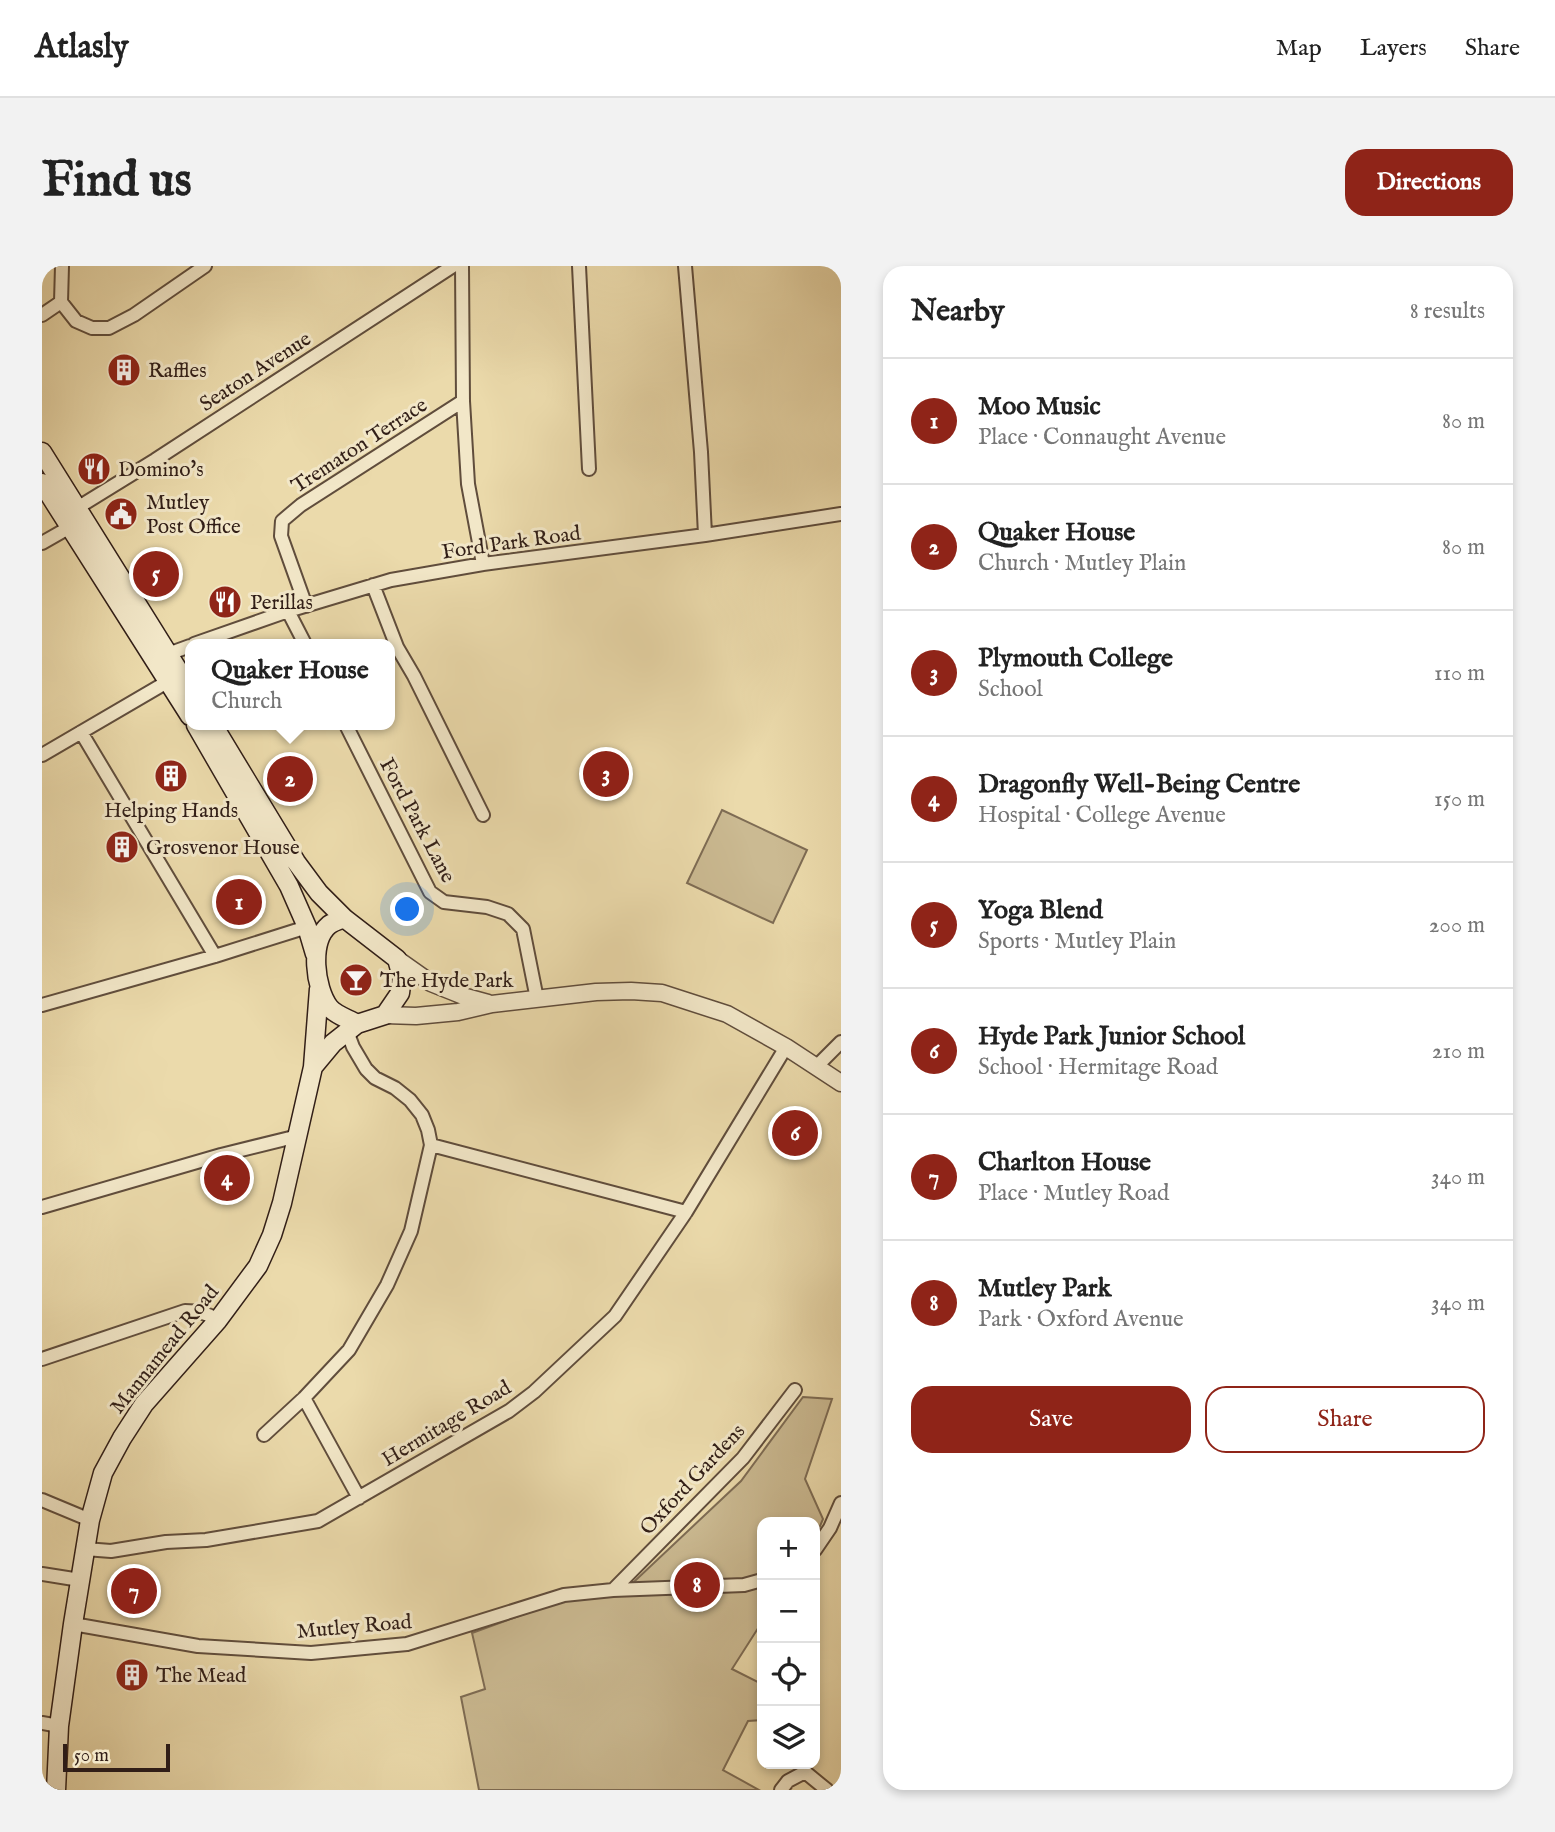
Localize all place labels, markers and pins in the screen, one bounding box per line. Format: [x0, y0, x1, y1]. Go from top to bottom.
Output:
building icon: Raffles [105, 351, 143, 389]
place label: Raffles [148, 358, 207, 385]
restaurant icon: Domino's [75, 450, 113, 488]
place label: Domino's [118, 457, 204, 484]
place label: Mutley Post Office [146, 490, 241, 541]
public building icon: Mutley Post Office [102, 495, 140, 533]
pin: 5 [133, 548, 179, 600]
restaurant icon: Perillas [206, 583, 244, 621]
place label: Perillas [250, 590, 313, 617]
pin: 3 [583, 748, 629, 800]
pin: 2 [267, 753, 313, 805]
building icon: Helping Hands [152, 757, 190, 795]
place label: Helping Hands [104, 798, 238, 825]
building icon: Grosvenor House [103, 828, 141, 866]
place label: Grosvenor House [146, 835, 300, 862]
pin: 1 [216, 876, 262, 928]
bar icon: The Hyde Park [337, 961, 375, 999]
place label: The Hyde Park [380, 968, 514, 995]
pin: 6 [772, 1107, 818, 1159]
pin: 4 [204, 1152, 250, 1204]
pin: 8 [674, 1559, 720, 1611]
pin: 7 [111, 1565, 157, 1617]
building icon: The Mead [113, 1656, 151, 1694]
place label: The Mead [156, 1663, 247, 1690]

